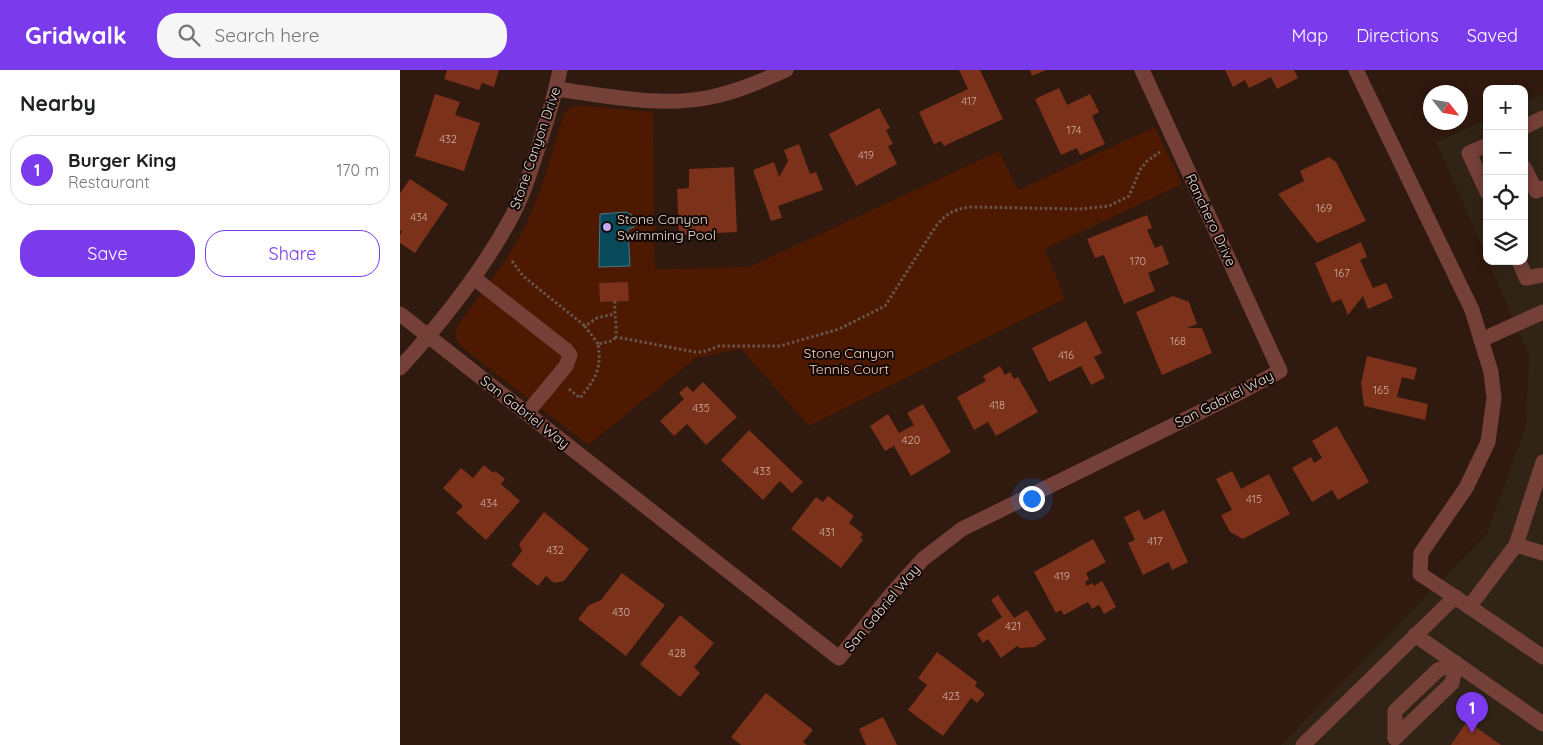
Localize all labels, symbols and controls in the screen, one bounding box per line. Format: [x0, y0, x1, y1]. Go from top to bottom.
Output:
search box [157, 13, 507, 58]
text: Gridwalk [25, 20, 127, 50]
icon: search [175, 21, 203, 49]
text: Search here [215, 23, 319, 47]
text: Map [1291, 24, 1328, 47]
text: Directions [1356, 24, 1439, 47]
text: Saved [1467, 24, 1518, 47]
street label: Stone Canyon Drive [506, 84, 564, 212]
north arrow [1423, 85, 1468, 130]
map controls [1483, 85, 1528, 265]
button: + [1483, 85, 1528, 130]
text: Nearby [20, 90, 96, 116]
house number: 417 [961, 94, 977, 108]
house number: 174 [1066, 123, 1082, 137]
button: − [1483, 130, 1528, 175]
house number: 432 [439, 132, 457, 146]
text: Burger King [68, 148, 176, 172]
house number: 419 [858, 148, 874, 162]
text: 1 [34, 160, 40, 180]
text: 170 m [336, 160, 379, 180]
street label: Ranchero Drive [1182, 171, 1240, 269]
text: Restaurant [68, 172, 150, 192]
button: locate [1483, 175, 1528, 220]
house number: 169 [1316, 201, 1332, 215]
house number: 434 [410, 210, 428, 224]
place label: Stone Canyon Swimming Pool [617, 210, 716, 244]
button: layers [1483, 220, 1528, 265]
marker: Stone Canyon Swimming Pool [601, 221, 613, 233]
button: Save [20, 230, 195, 277]
button: Share [205, 230, 380, 277]
house number: 170 [1130, 254, 1146, 268]
house number: 167 [1334, 266, 1350, 280]
house number: 168 [1170, 334, 1186, 348]
park label: Stone Canyon Tennis Court [804, 344, 894, 378]
house number: 416 [1058, 348, 1074, 362]
street label: San Gabriel Way [1172, 366, 1276, 432]
street label: San Gabriel Way [477, 372, 573, 452]
house number: 165 [1373, 383, 1389, 397]
house number: 418 [989, 398, 1005, 412]
house number: 435 [692, 401, 710, 415]
house number: 420 [902, 433, 920, 447]
house number: 433 [753, 464, 771, 478]
your location [1019, 486, 1045, 512]
house number: 415 [1246, 492, 1262, 506]
house number: 434 [480, 496, 498, 510]
house number: 431 [819, 525, 835, 539]
house number: 417 [1147, 534, 1163, 548]
house number: 432 [546, 543, 564, 557]
street label: San Gabriel Way [840, 561, 924, 655]
house number: 419 [1054, 569, 1070, 583]
house number: 430 [612, 605, 630, 619]
house number: 421 [1005, 619, 1021, 633]
house number: 428 [668, 646, 686, 660]
house number: 423 [942, 689, 960, 703]
pin: 1 [1456, 692, 1488, 733]

